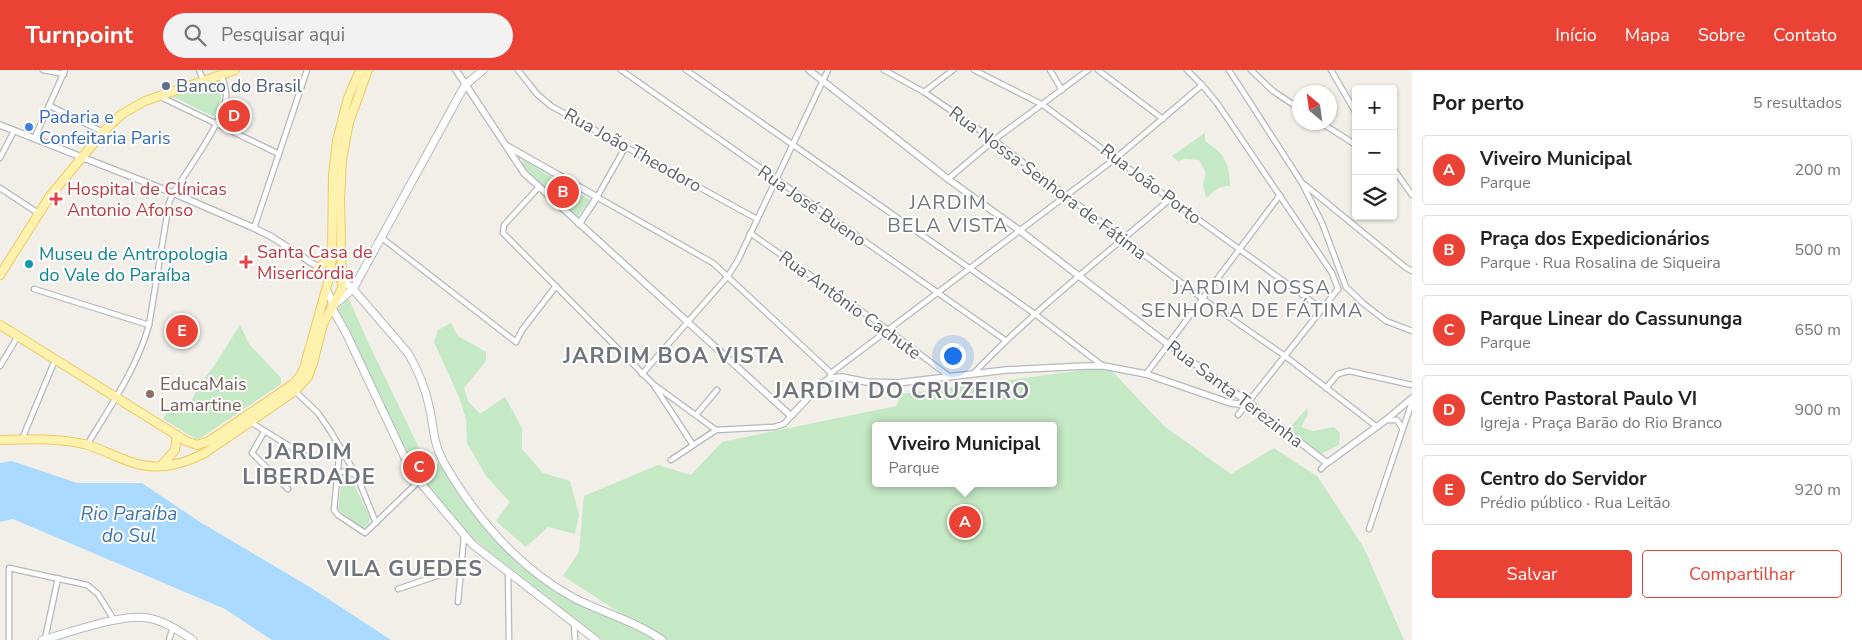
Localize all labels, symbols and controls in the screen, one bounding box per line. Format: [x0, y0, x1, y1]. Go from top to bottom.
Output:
search box [163, 13, 513, 58]
text: Turnpoint [25, 19, 133, 51]
icon: search [181, 21, 209, 49]
text: Pesquisar aqui [221, 22, 345, 48]
text: Início [1555, 23, 1597, 47]
text: Mapa [1625, 23, 1670, 47]
text: Sobre [1698, 23, 1745, 47]
text: Contato [1773, 23, 1837, 47]
place label: Banco do Brasil [176, 74, 303, 98]
marker: Banco do Brasil [160, 80, 172, 92]
north arrow [1292, 85, 1337, 130]
map controls [1352, 85, 1397, 220]
button: + [1352, 85, 1397, 130]
text: Por perto [1432, 89, 1524, 117]
text: 5 resultados [1753, 92, 1842, 114]
pin: D [218, 97, 250, 135]
street label: Rua Nossa Senhora de Fátima [944, 101, 1152, 265]
street label: Rua João Theodoro [560, 102, 706, 198]
place label: Padaria e Confeitaria Paris [39, 105, 171, 150]
marker: Padaria e Confeitaria Paris [23, 121, 35, 133]
button: − [1352, 130, 1397, 175]
street label: Rua João Porto [1096, 138, 1206, 230]
text: Viveiro Municipal [1480, 146, 1632, 172]
text: A [1443, 159, 1455, 181]
text: 200 m [1794, 159, 1841, 181]
street label: Rua José Bueno [753, 160, 871, 252]
text: Parque [1480, 172, 1531, 194]
pin: B [547, 173, 579, 211]
button: layers [1352, 175, 1397, 220]
place label: Hospital de Clínicas Antonio Afonso [67, 177, 227, 222]
district label: JARDIM BELA VISTA [887, 189, 1009, 239]
marker: Hospital de Clínicas Antonio Afonso [49, 192, 63, 206]
text: Praça dos Expedicionários [1480, 226, 1710, 252]
text: B [1443, 239, 1455, 261]
text: 500 m [1794, 239, 1841, 261]
place label: Santa Casa de Misericórdia [257, 240, 373, 285]
place label: Museu de Antropologia do Vale do Paraíba [39, 242, 228, 287]
street label: Rua Antônio Cachute [774, 245, 926, 365]
text: Parque · Rua Rosalina de Siqueira [1480, 252, 1721, 274]
marker: Santa Casa de Misericórdia [239, 255, 253, 269]
marker: Museu de Antropologia do Vale do Paraíba [23, 258, 35, 270]
district label: JARDIM NOSSA SENHORA DE FÁTIMA [1141, 274, 1363, 324]
text: Parque Linear do Cassununga [1480, 306, 1742, 332]
pin: E [166, 312, 198, 350]
text: C [1444, 319, 1454, 341]
text: 650 m [1794, 319, 1841, 341]
text: Parque [1480, 332, 1531, 354]
street label: Rua Santa Terezinha [1162, 335, 1308, 453]
district label: JARDIM BOA VISTA [562, 341, 785, 371]
your location [940, 343, 966, 369]
place label: EducaMais Lamartine [160, 372, 247, 417]
district label: JARDIM DO CRUZEIRO [773, 376, 1030, 406]
text: Centro Pastoral Paulo VI [1480, 386, 1697, 412]
marker: EducaMais Lamartine [144, 388, 156, 400]
text: D [1443, 399, 1455, 421]
text: 900 m [1794, 399, 1841, 421]
text: Igreja · Praça Barão do Rio Branco [1480, 412, 1722, 434]
popup [872, 422, 1057, 487]
text: Viveiro Municipal [889, 431, 1040, 457]
district label: JARDIM LIBERDADE [242, 437, 376, 492]
pin: C [403, 448, 435, 486]
text: Parque [889, 457, 939, 479]
text: Centro do Servidor [1480, 466, 1647, 492]
text: E [1444, 479, 1454, 501]
text: 920 m [1794, 479, 1841, 501]
text: Prédio público · Rua Leitão [1480, 492, 1670, 514]
water label: Rio Paraíba do Sul [81, 501, 177, 549]
pin: A [949, 503, 981, 541]
button: Salvar [1432, 550, 1632, 598]
button: Compartilhar [1642, 550, 1842, 598]
district label: VILA GUEDES [326, 554, 483, 584]

